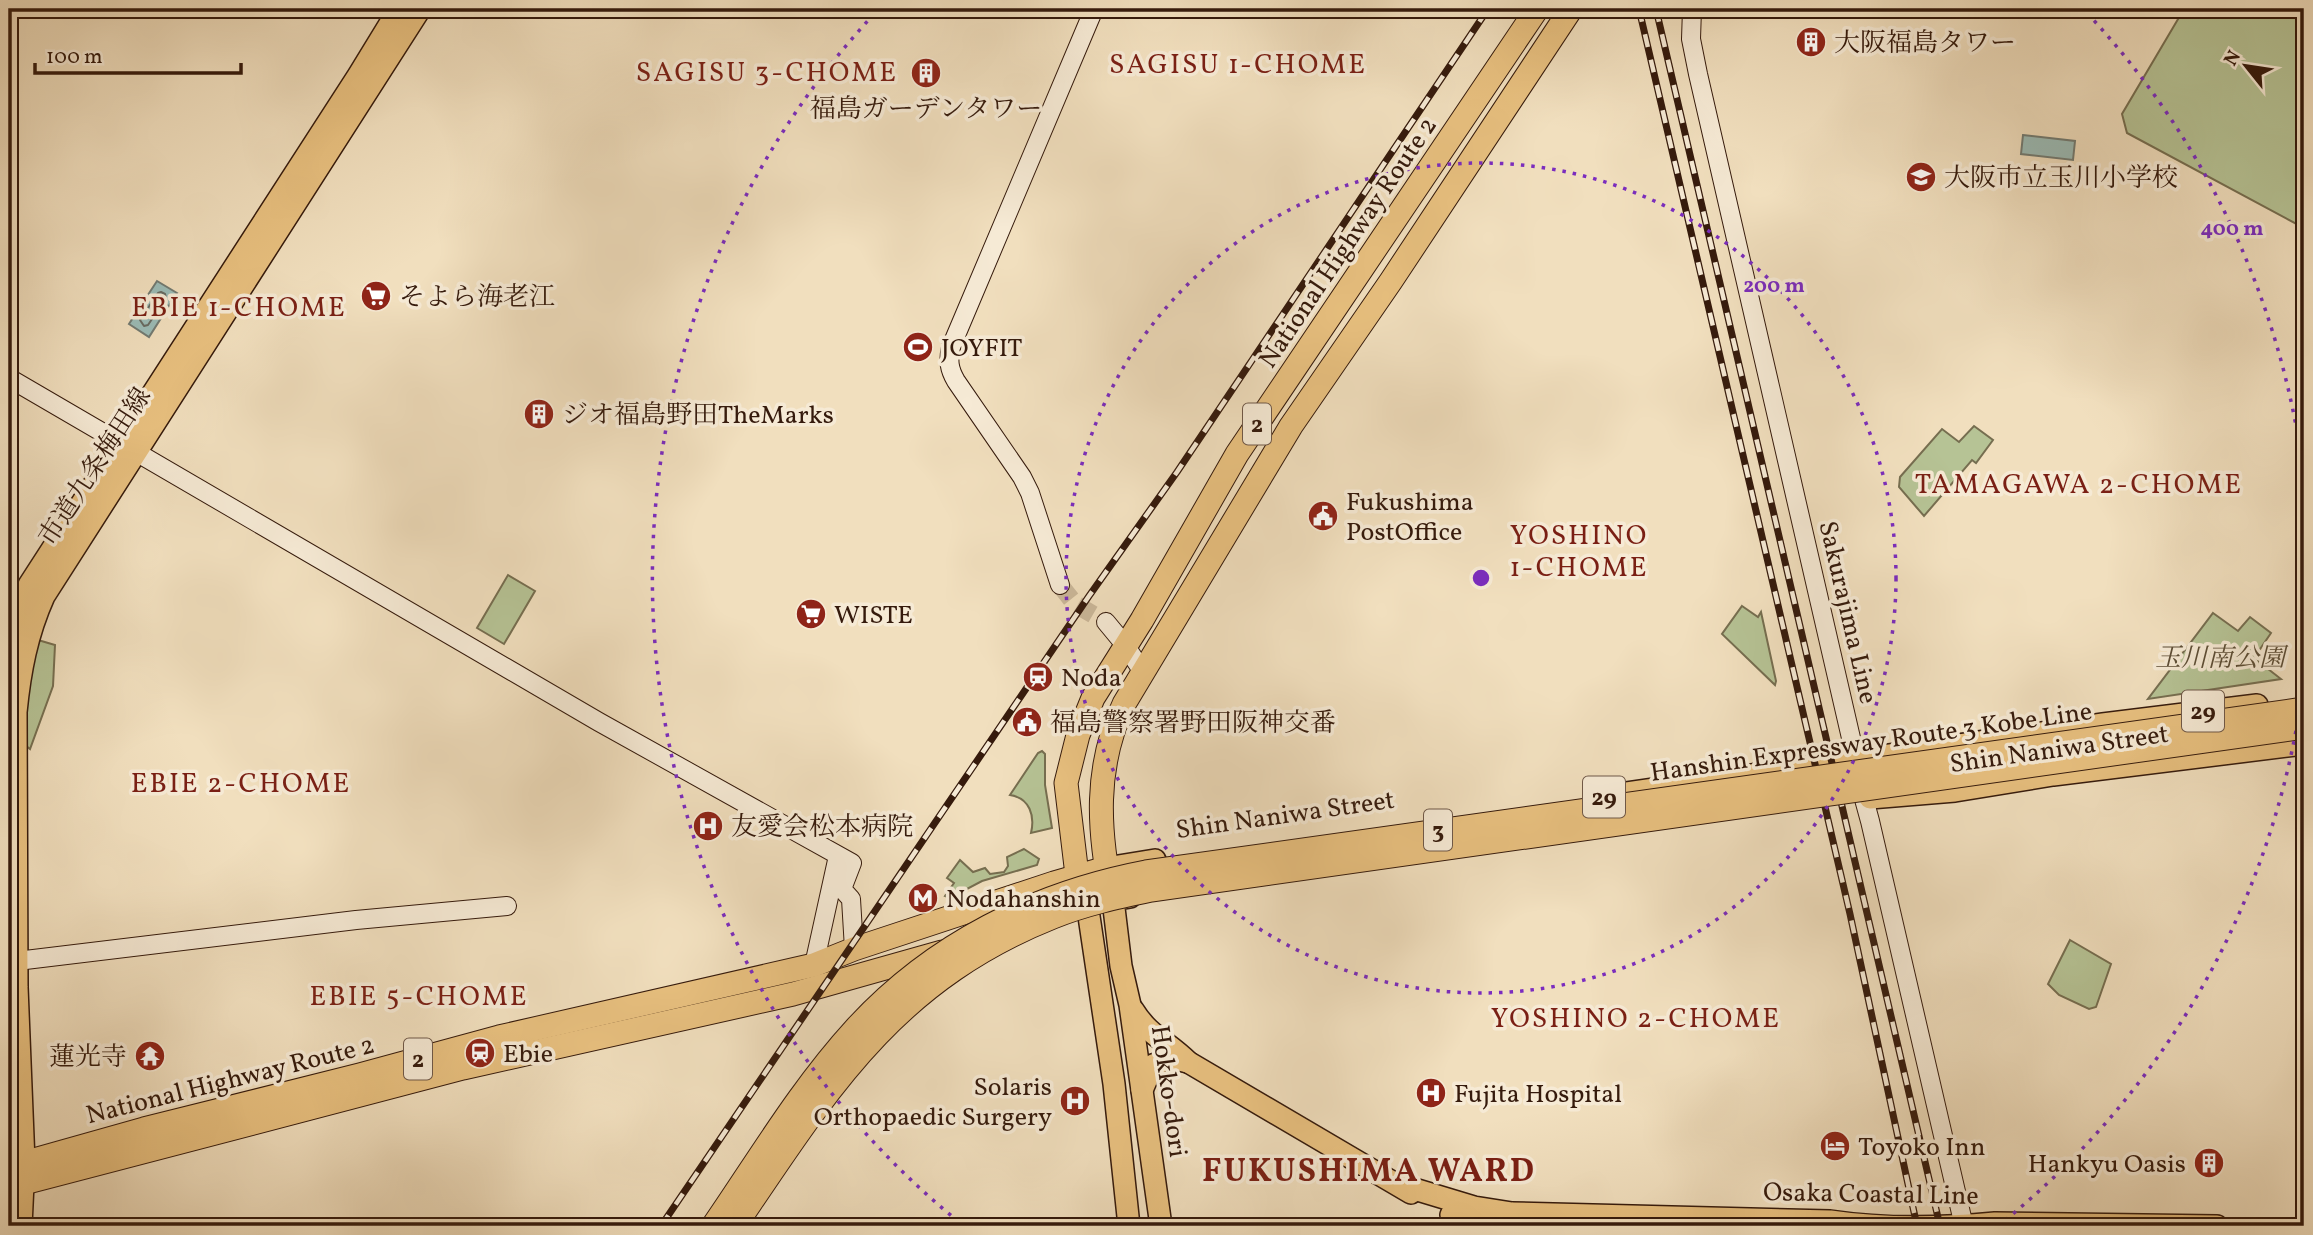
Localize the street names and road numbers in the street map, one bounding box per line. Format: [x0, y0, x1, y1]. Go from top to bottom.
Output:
street label: National Highway Route 2 [1251, 110, 1446, 376]
street label: 市道九条梅田線 [31, 381, 160, 553]
road number: 2 [1243, 404, 1271, 444]
street label: Sakurajima Line [1809, 518, 1886, 707]
road number: 29 [2182, 690, 2224, 732]
street label: Hanshin Expressway Route 3 Kobe Line [1648, 694, 2095, 792]
street label: Shin Naniwa Street [1948, 717, 2171, 783]
road number: 29 [1583, 776, 1625, 818]
street label: Shin Naniwa Street [1174, 783, 1397, 849]
road number: 3 [1424, 810, 1452, 850]
street label: Hokko-dori [1141, 1023, 1195, 1160]
street label: National Highway Route 2 [82, 1028, 379, 1134]
road number: 2 [404, 1038, 432, 1079]
street label: Osaka Coastal Line [1763, 1175, 1979, 1215]

